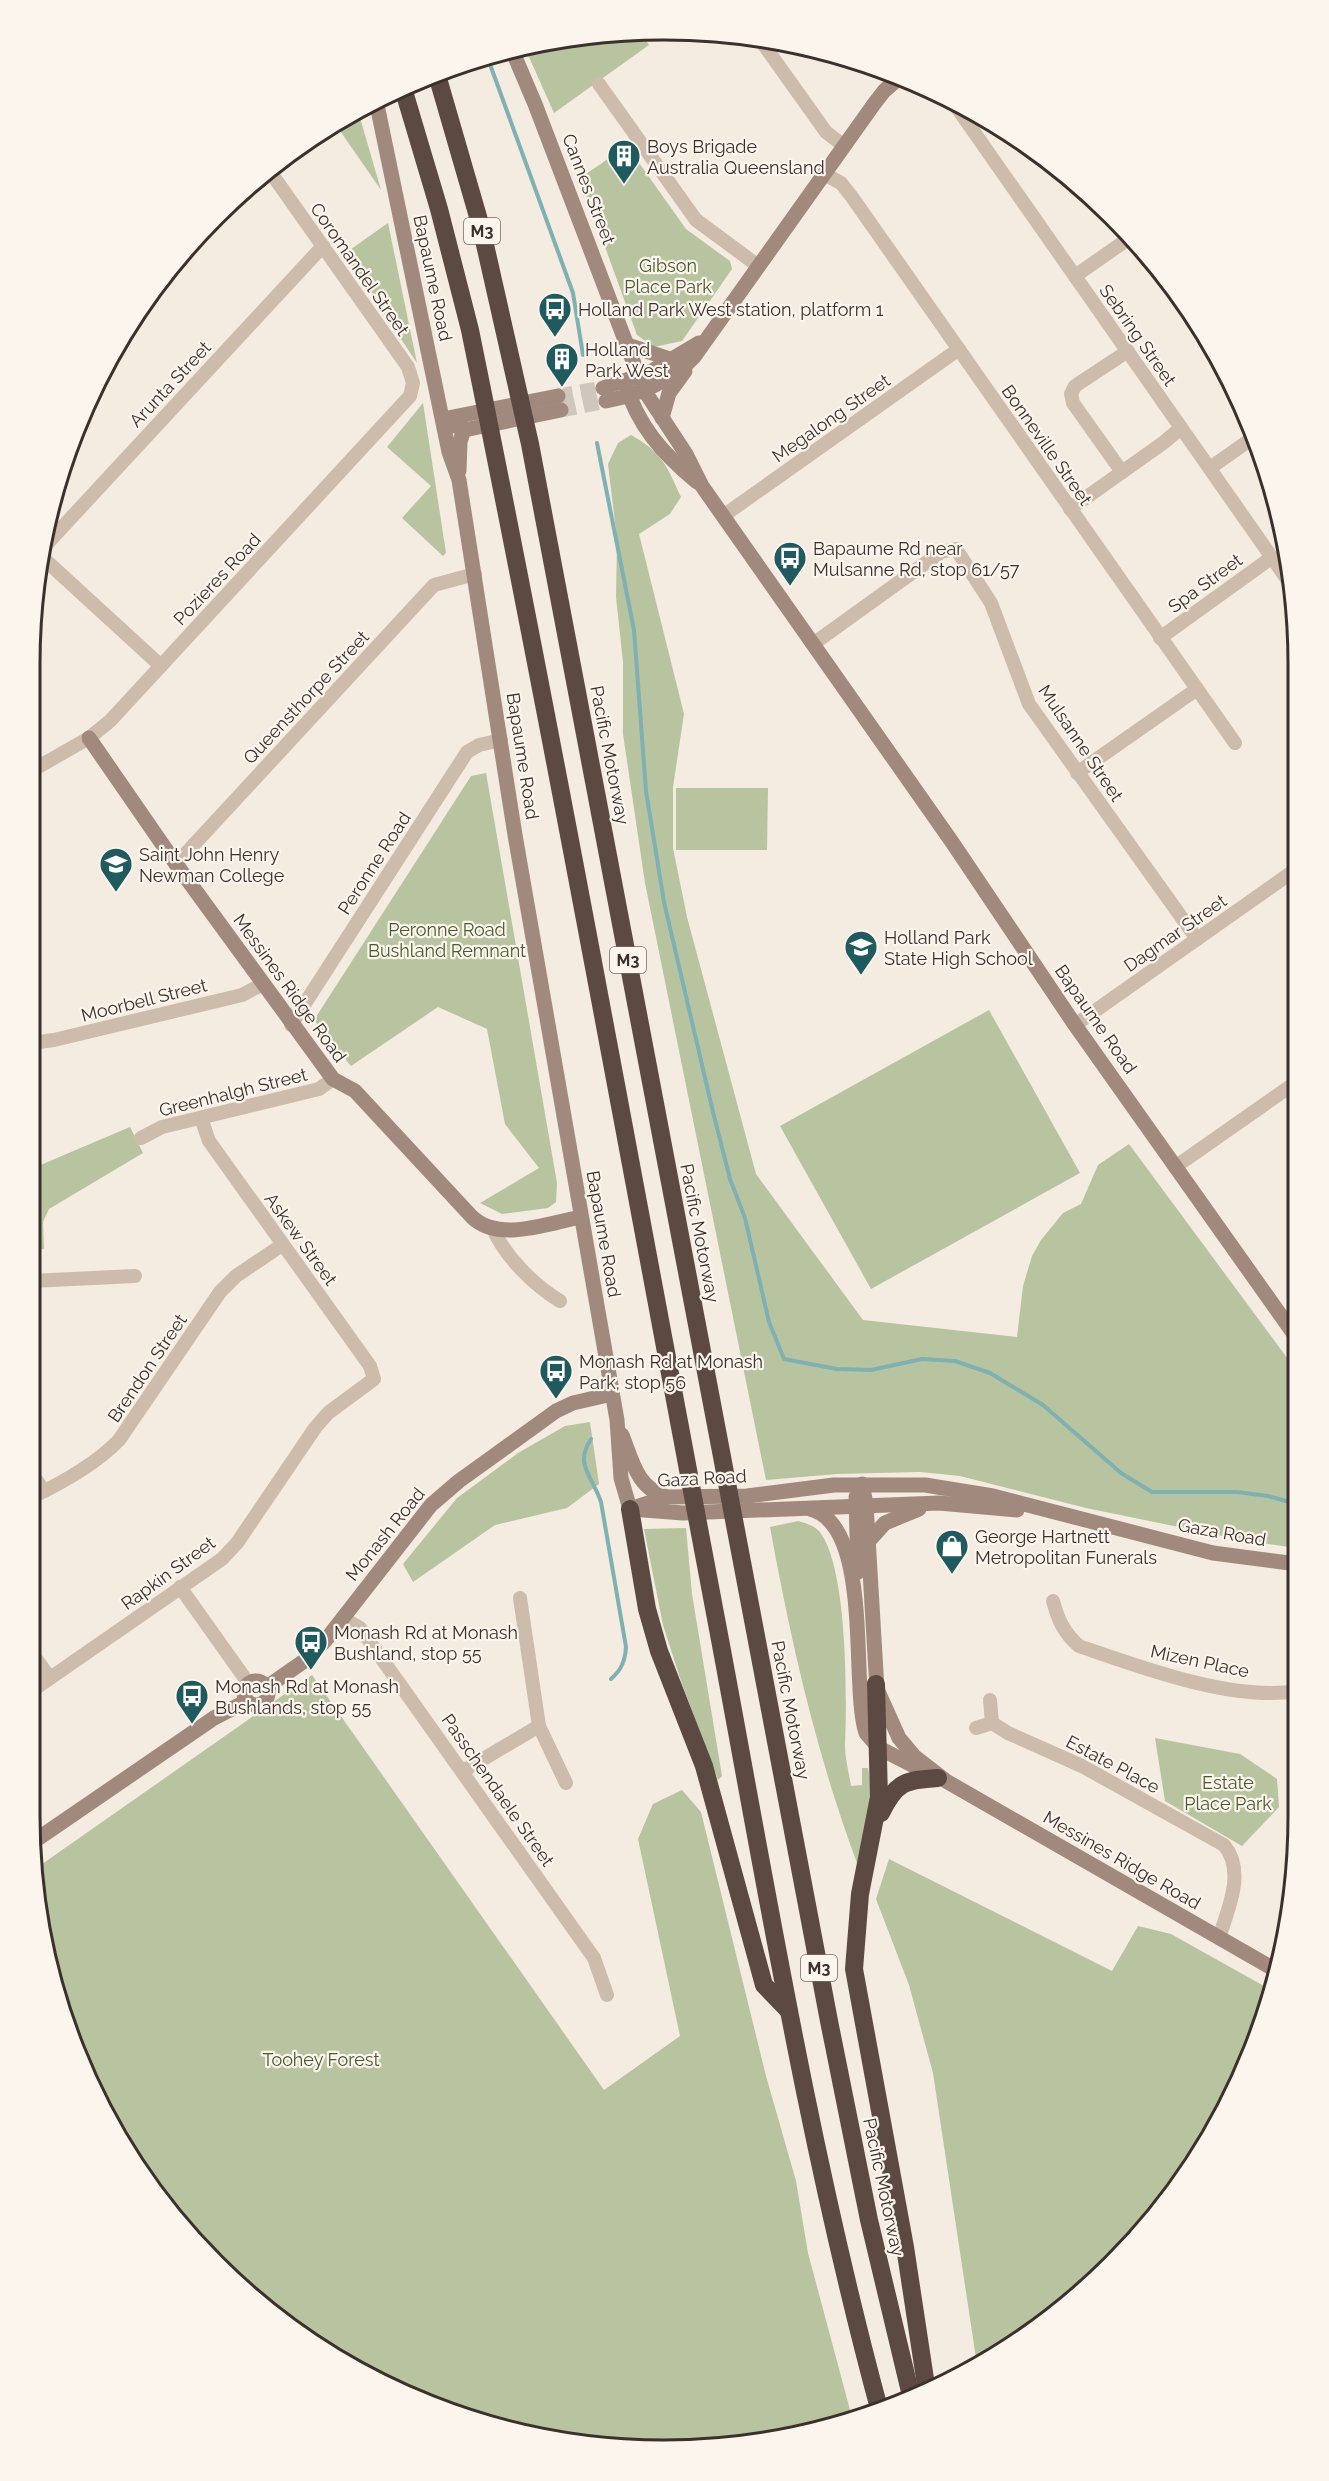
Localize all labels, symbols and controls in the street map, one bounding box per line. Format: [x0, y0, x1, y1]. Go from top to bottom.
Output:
street label: Cannes Street [558, 131, 620, 247]
place label: Boys Brigade Australia Queensland [647, 136, 825, 178]
building icon: Boys Brigade Australia Queensland [606, 138, 642, 185]
street label: Coromandel Street [306, 199, 414, 339]
street label: Bapaume Road [409, 213, 457, 343]
road number: M3 [464, 218, 500, 244]
park label: Gibson Place Park [624, 255, 712, 297]
street label: Sebring Street [1095, 280, 1181, 390]
bus stop icon: Holland Park West station, platform 1 [537, 291, 573, 338]
place label: Holland Park West station, platform 1 [578, 299, 884, 320]
street label: Arunta Street [125, 337, 215, 431]
place label: Holland Park West [585, 339, 669, 381]
building icon: Holland Park West [544, 341, 580, 388]
street label: Megalong Street [768, 370, 894, 466]
street label: Bonneville Street [998, 381, 1096, 509]
street label: Pozieres Road [169, 529, 265, 629]
place label: Bapaume Rd near Mulsanne Rd, stop 61/57 [813, 538, 1020, 580]
bus stop icon: Bapaume Rd near Mulsanne Rd, stop 61/57 [772, 540, 808, 587]
street label: Spa Street [1164, 549, 1246, 617]
street label: Queensthorpe Street [239, 626, 373, 768]
street label: Mulsanne Street [1034, 681, 1128, 805]
street label: Pacific Motorway [586, 684, 634, 826]
street label: Bapaume Road [503, 691, 543, 821]
street label: Peronne Road [333, 808, 415, 918]
place label: Saint John Henry Newman College [139, 844, 285, 886]
school or university icon: Saint John Henry Newman College [98, 846, 134, 893]
street label: Dagmar Street [1120, 890, 1230, 976]
street label: Messines Ridge Road [229, 910, 351, 1066]
park label: Peronne Road Bushland Remnant [368, 919, 526, 961]
place label: Holland Park State High School [884, 927, 1033, 969]
school or university icon: Holland Park State High School [843, 929, 879, 976]
road number: M3 [610, 947, 646, 973]
street label: Bapaume Road [1051, 960, 1141, 1078]
street label: Moorbell Street [79, 974, 209, 1026]
street label: Greenhalgh Street [157, 1063, 309, 1121]
street label: Pacific Motorway [676, 1162, 724, 1304]
street label: Bapaume Road [583, 1169, 625, 1299]
street label: Askew Street [261, 1189, 341, 1289]
street label: Brendon Street [103, 1310, 191, 1426]
place label: Monash Rd at Monash Park, stop 56 [579, 1351, 763, 1393]
bus stop icon: Monash Rd at Monash Park, stop 56 [538, 1353, 574, 1400]
street label: Gaza Road [657, 1465, 747, 1491]
street label: Monash Road [341, 1483, 429, 1585]
street label: Gaza Road [1176, 1514, 1268, 1550]
place label: George Hartnett Metropolitan Funerals [975, 1526, 1157, 1568]
shop icon: George Hartnett Metropolitan Funerals [934, 1528, 970, 1575]
street label: Rapkin Street [117, 1532, 219, 1614]
place label: Monash Rd at Monash Bushland, stop 55 [334, 1622, 518, 1664]
bus stop icon: Monash Rd at Monash Bushland, stop 55 [293, 1624, 329, 1671]
street label: Pacific Motorway [767, 1639, 815, 1781]
street label: Mizen Place [1149, 1640, 1252, 1682]
place label: Monash Rd at Monash Bushlands, stop 55 [215, 1676, 399, 1718]
bus stop icon: Monash Rd at Monash Bushlands, stop 55 [174, 1678, 210, 1725]
street label: Passchendaele Street [437, 1710, 559, 1870]
street label: Estate Place [1063, 1731, 1164, 1798]
park label: Estate Place Park [1184, 1772, 1272, 1814]
street label: Messines Ridge Road [1040, 1806, 1204, 1914]
road number: M3 [801, 1955, 837, 1981]
park label: Toohey Forest [262, 2049, 380, 2070]
street label: Pacific Motorway [859, 2116, 909, 2258]

